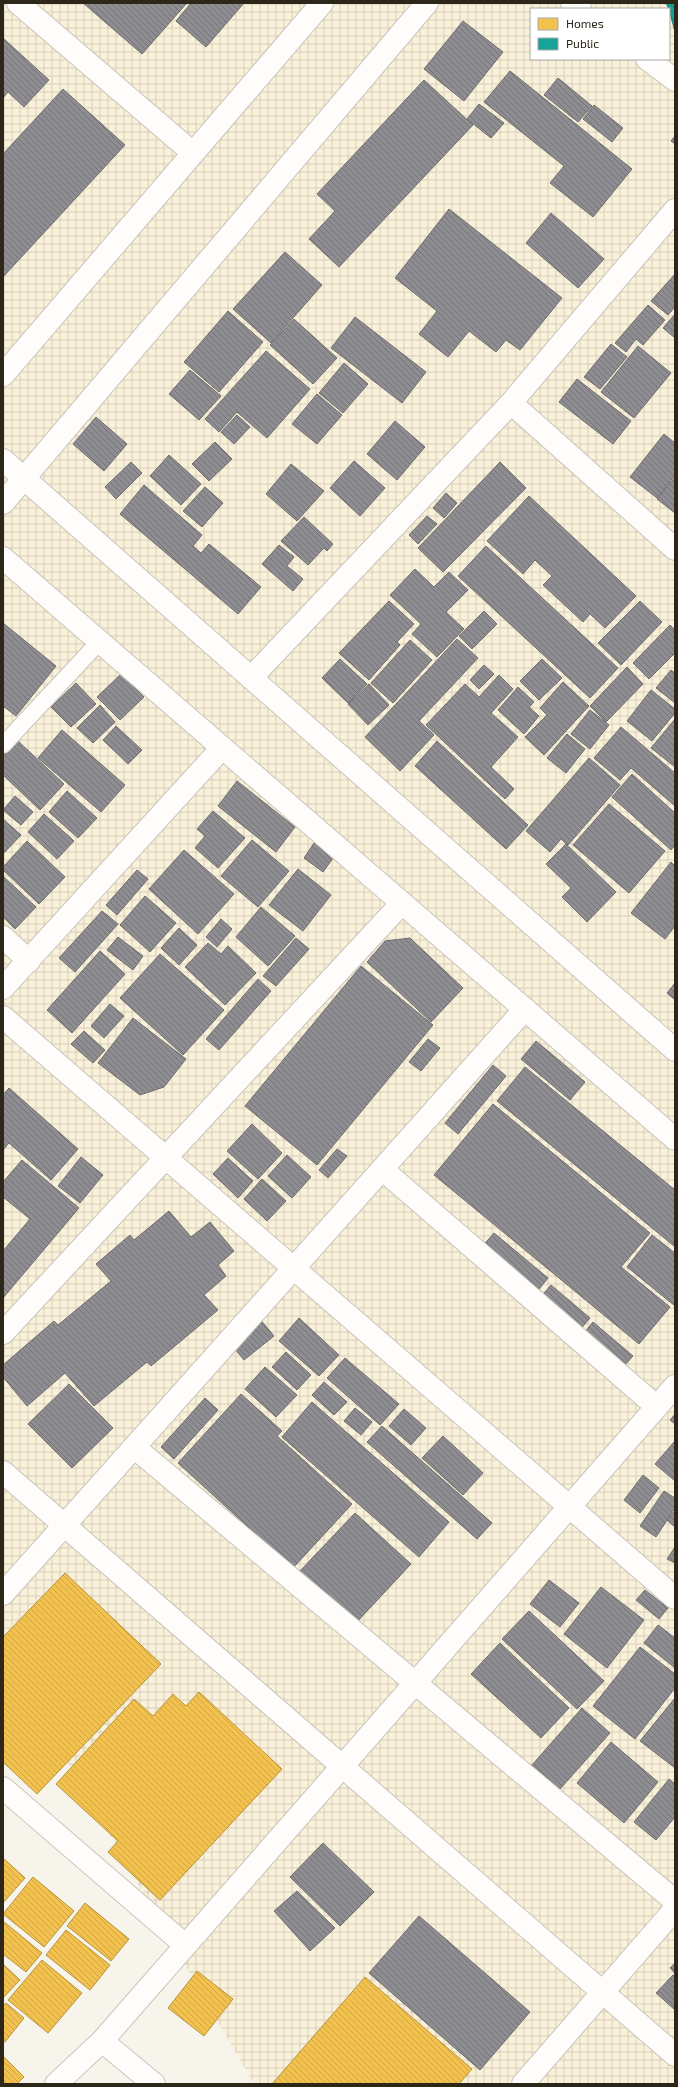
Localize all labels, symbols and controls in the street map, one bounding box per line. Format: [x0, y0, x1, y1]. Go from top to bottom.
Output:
legend [530, 8, 670, 60]
text: Homes [566, 16, 604, 30]
text: Public [566, 36, 599, 50]

